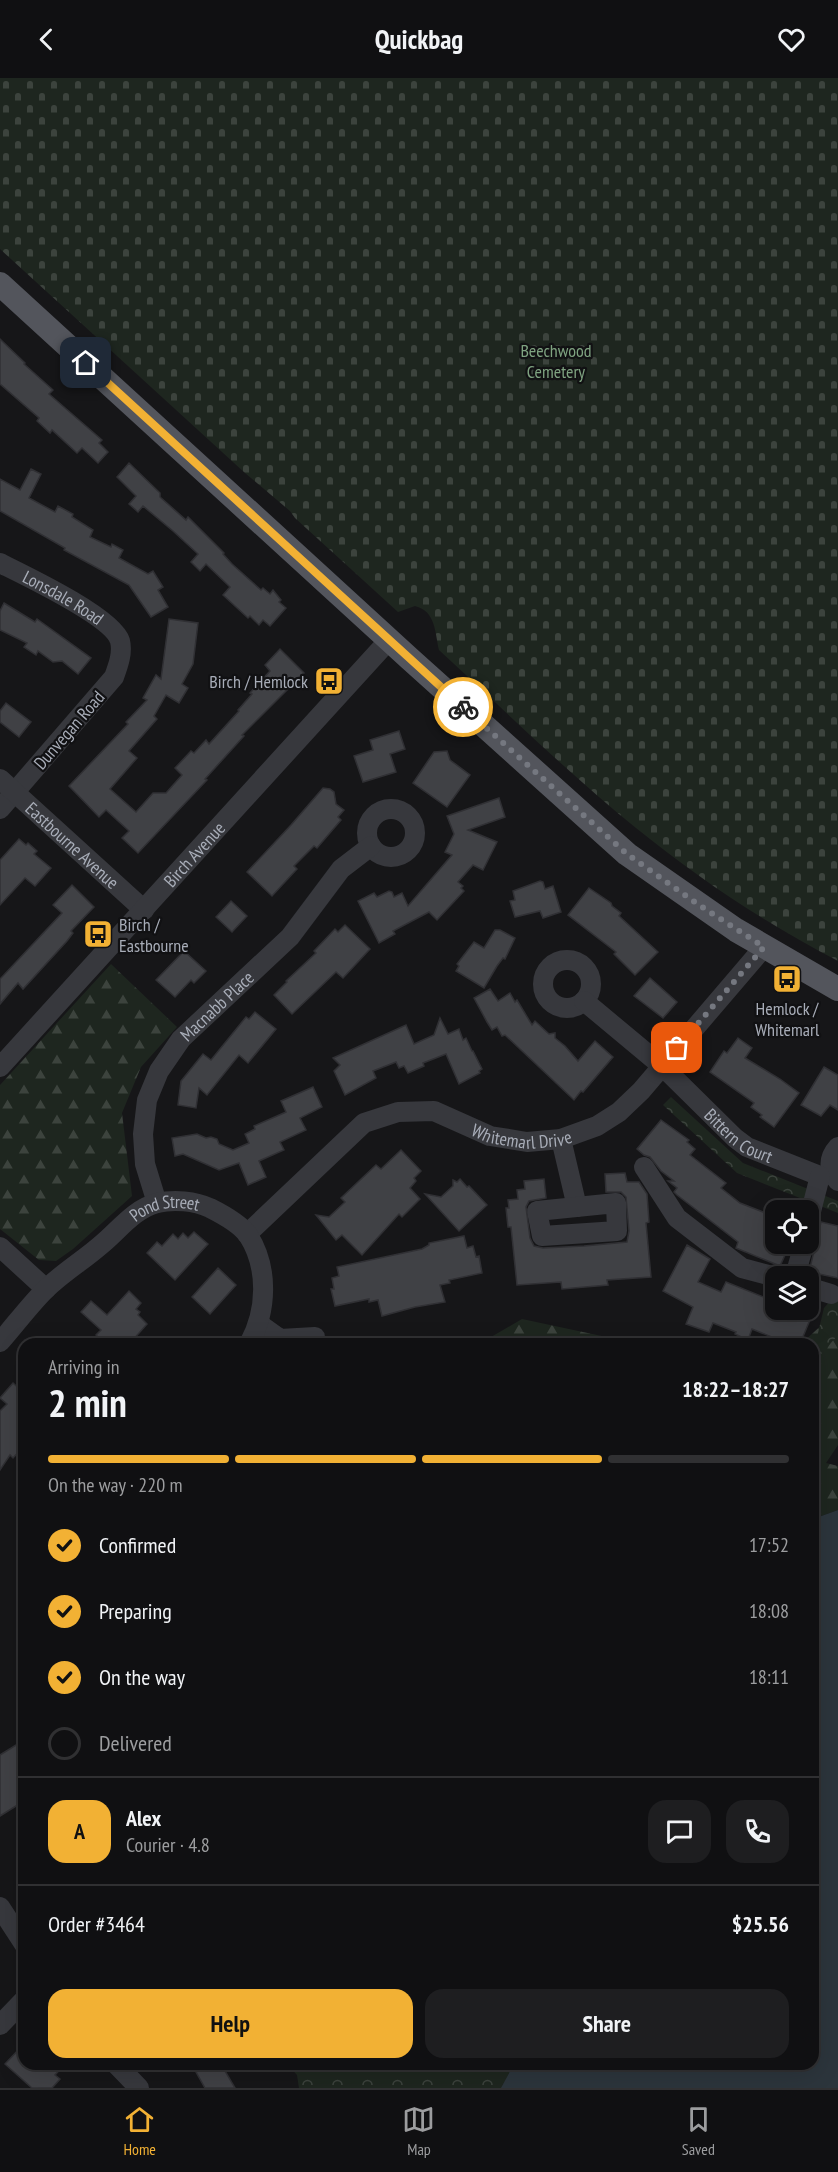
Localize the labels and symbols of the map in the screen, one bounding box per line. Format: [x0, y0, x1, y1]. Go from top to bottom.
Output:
pin [60, 337, 111, 388]
park label: Beechwood Cemetery [520, 339, 592, 383]
street label: Lonsdale Road [19, 565, 109, 630]
bus stop icon: Birch / Hemlock [313, 665, 345, 697]
place label: Birch / Hemlock [209, 670, 308, 693]
courier [433, 677, 493, 737]
street label: Dunvegan Road [29, 686, 109, 774]
street label: Eastbourne Avenue [21, 797, 124, 893]
street label: Birch Avenue [158, 817, 230, 892]
place label: Birch / Eastbourne [119, 913, 189, 957]
bus stop icon: Birch / Eastbourne [82, 918, 114, 950]
bus stop icon: Hemlock / Whitemarl [771, 963, 803, 995]
street label: Macnabb Place [175, 966, 258, 1046]
place label: Hemlock / Whitemarl [755, 997, 820, 1041]
pin [651, 1022, 702, 1073]
street label: Bittern Court [700, 1103, 776, 1168]
street label: Whitemarl Drive [468, 1118, 575, 1154]
street label: Pond Street [124, 1189, 202, 1226]

